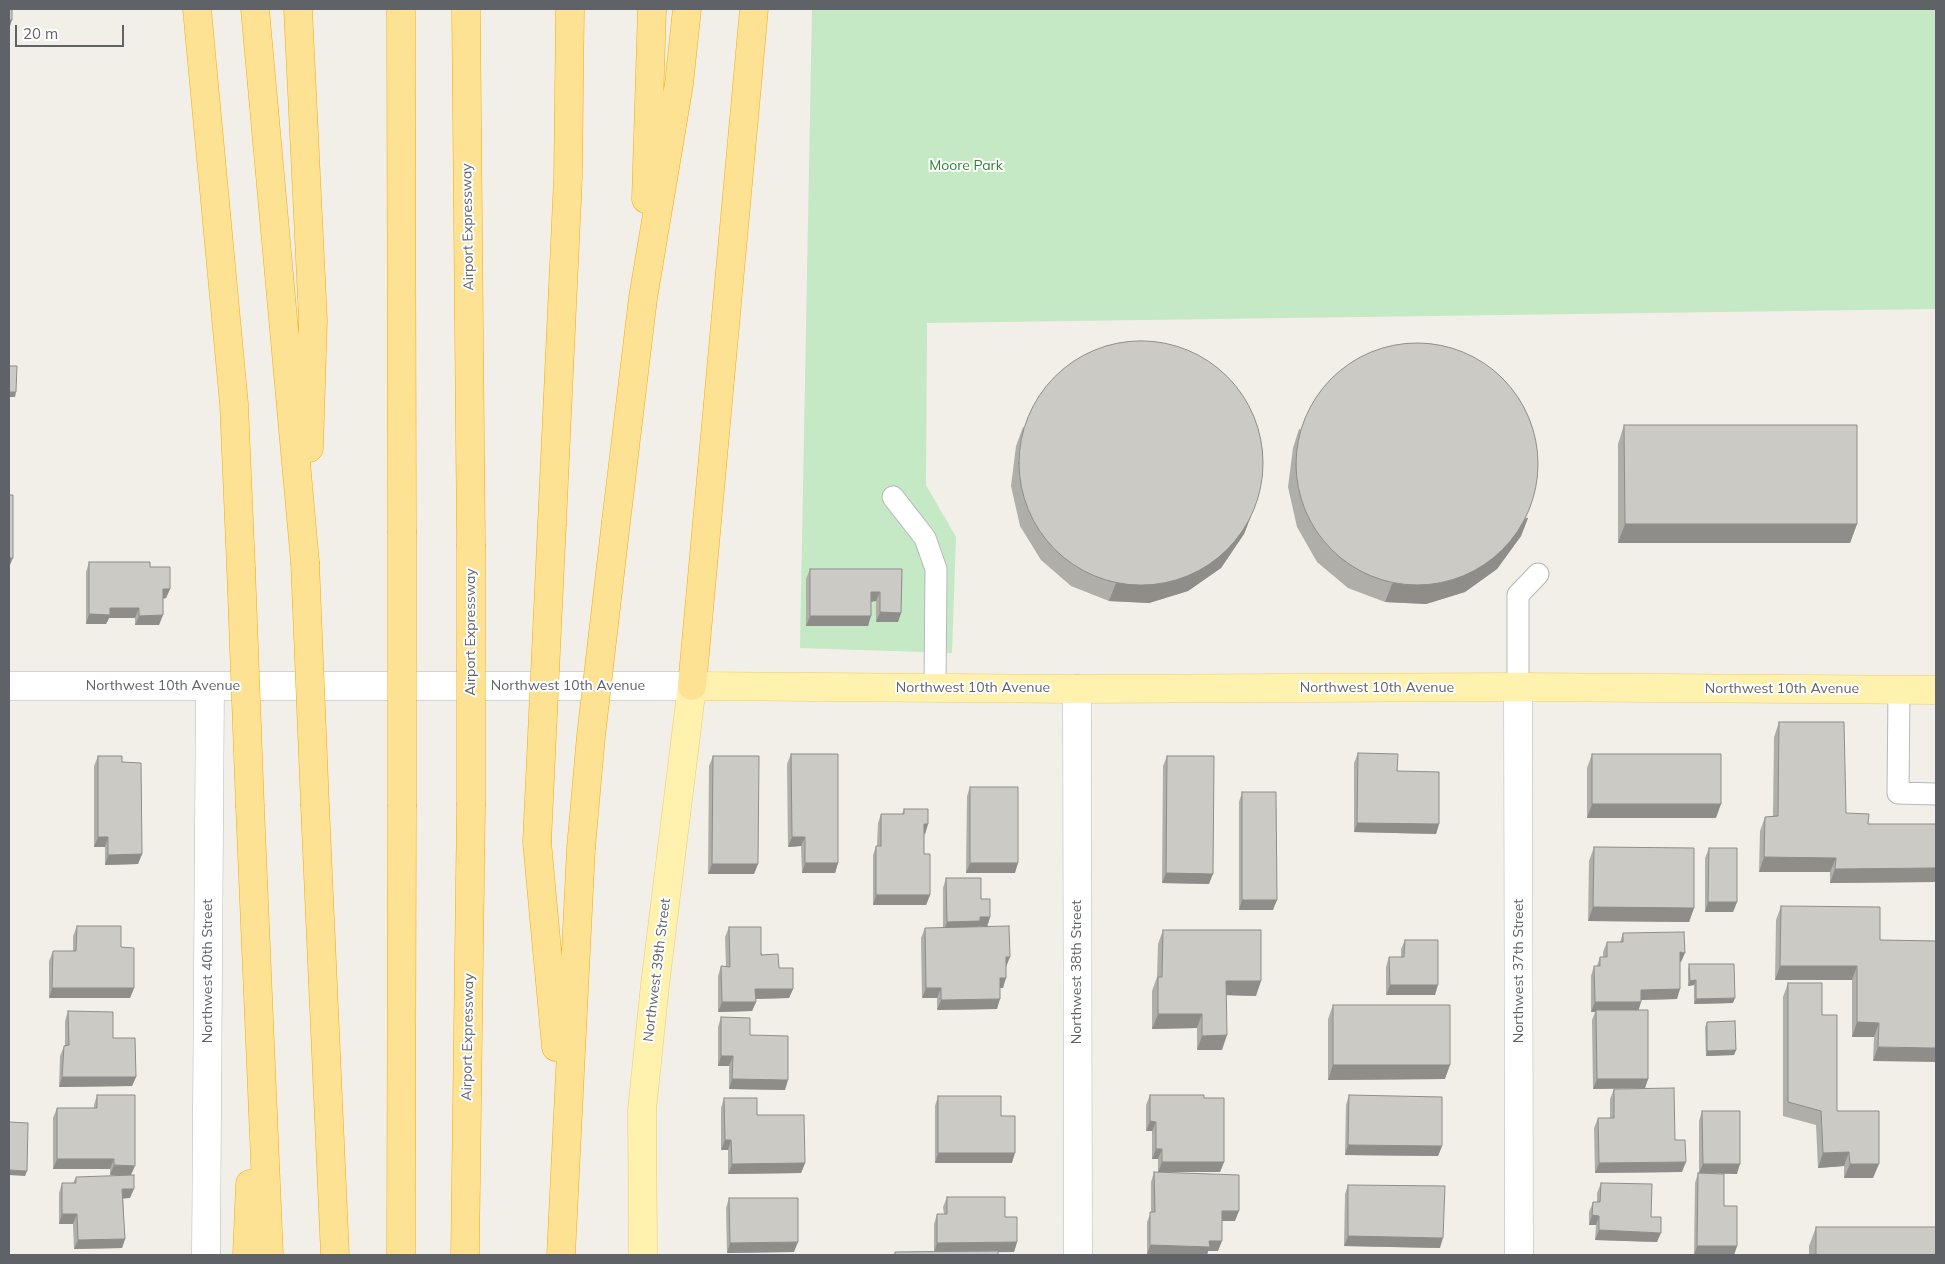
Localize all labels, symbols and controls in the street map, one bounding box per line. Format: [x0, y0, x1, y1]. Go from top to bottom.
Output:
scale bar [18, 15, 126, 47]
text: 20 m [23, 24, 58, 43]
park label: Moore Park [929, 158, 1003, 174]
street label: Airport Expressway [458, 163, 478, 291]
street label: Airport Expressway [463, 568, 479, 696]
street label: Northwest 10th Avenue [86, 678, 240, 694]
street label: Northwest 10th Avenue [491, 678, 645, 694]
street label: Northwest 10th Avenue [896, 680, 1050, 696]
street label: Northwest 10th Avenue [1300, 680, 1454, 696]
street label: Northwest 10th Avenue [1705, 681, 1859, 697]
street label: Northwest 39th Street [640, 897, 674, 1043]
street label: Northwest 40th Street [200, 899, 216, 1043]
street label: Northwest 37th Street [1511, 899, 1527, 1043]
street label: Northwest 38th Street [1069, 900, 1085, 1044]
street label: Airport Expressway [458, 973, 478, 1101]

